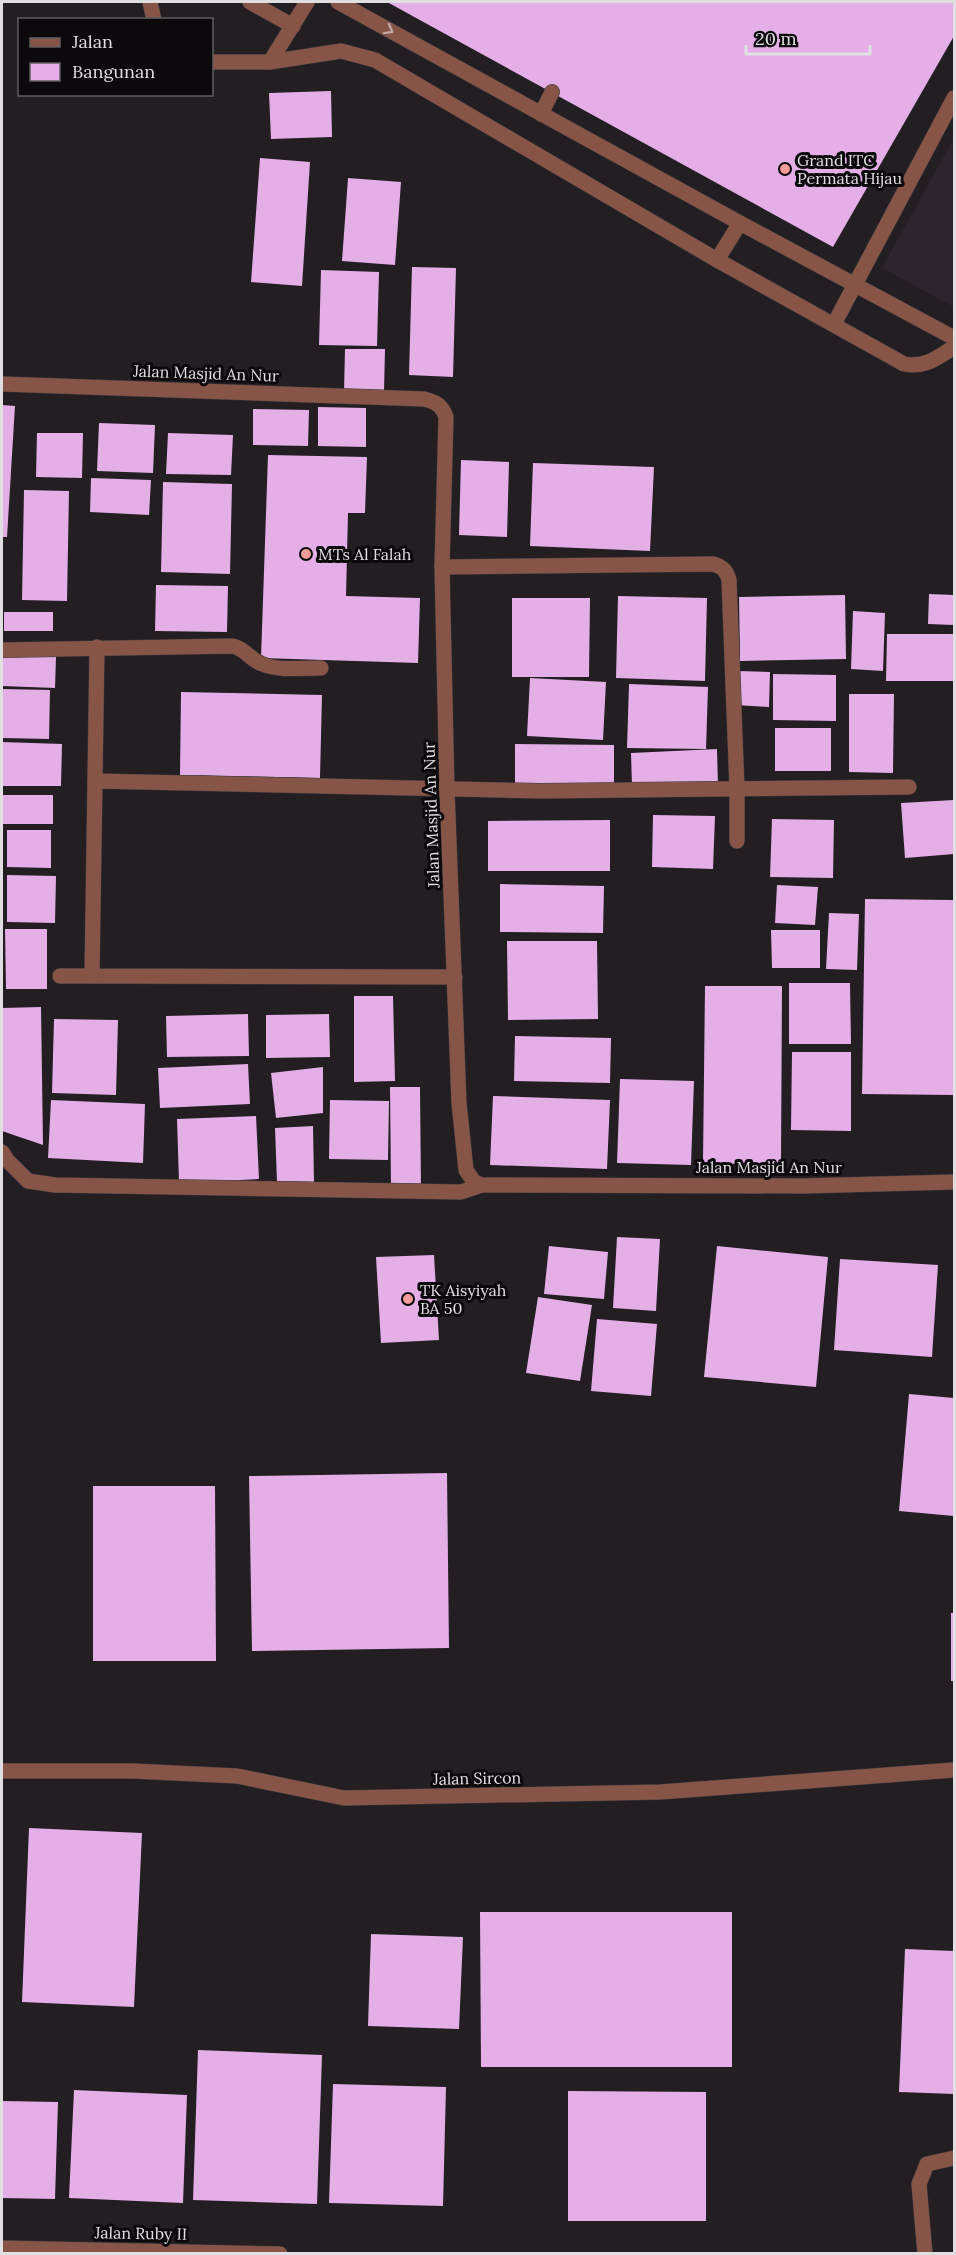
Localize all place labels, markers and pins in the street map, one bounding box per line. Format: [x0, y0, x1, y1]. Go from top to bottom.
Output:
place label: Grand ITC Permata Hijau [797, 150, 902, 188]
marker: Grand ITC Permata Hijau [778, 162, 792, 176]
place label: MTs Al Falah [318, 544, 412, 564]
marker: MTs Al Falah [299, 547, 313, 561]
place label: TK Aisyiyah BA 50 [420, 1280, 507, 1318]
marker: TK Aisyiyah BA 50 [401, 1292, 415, 1306]

